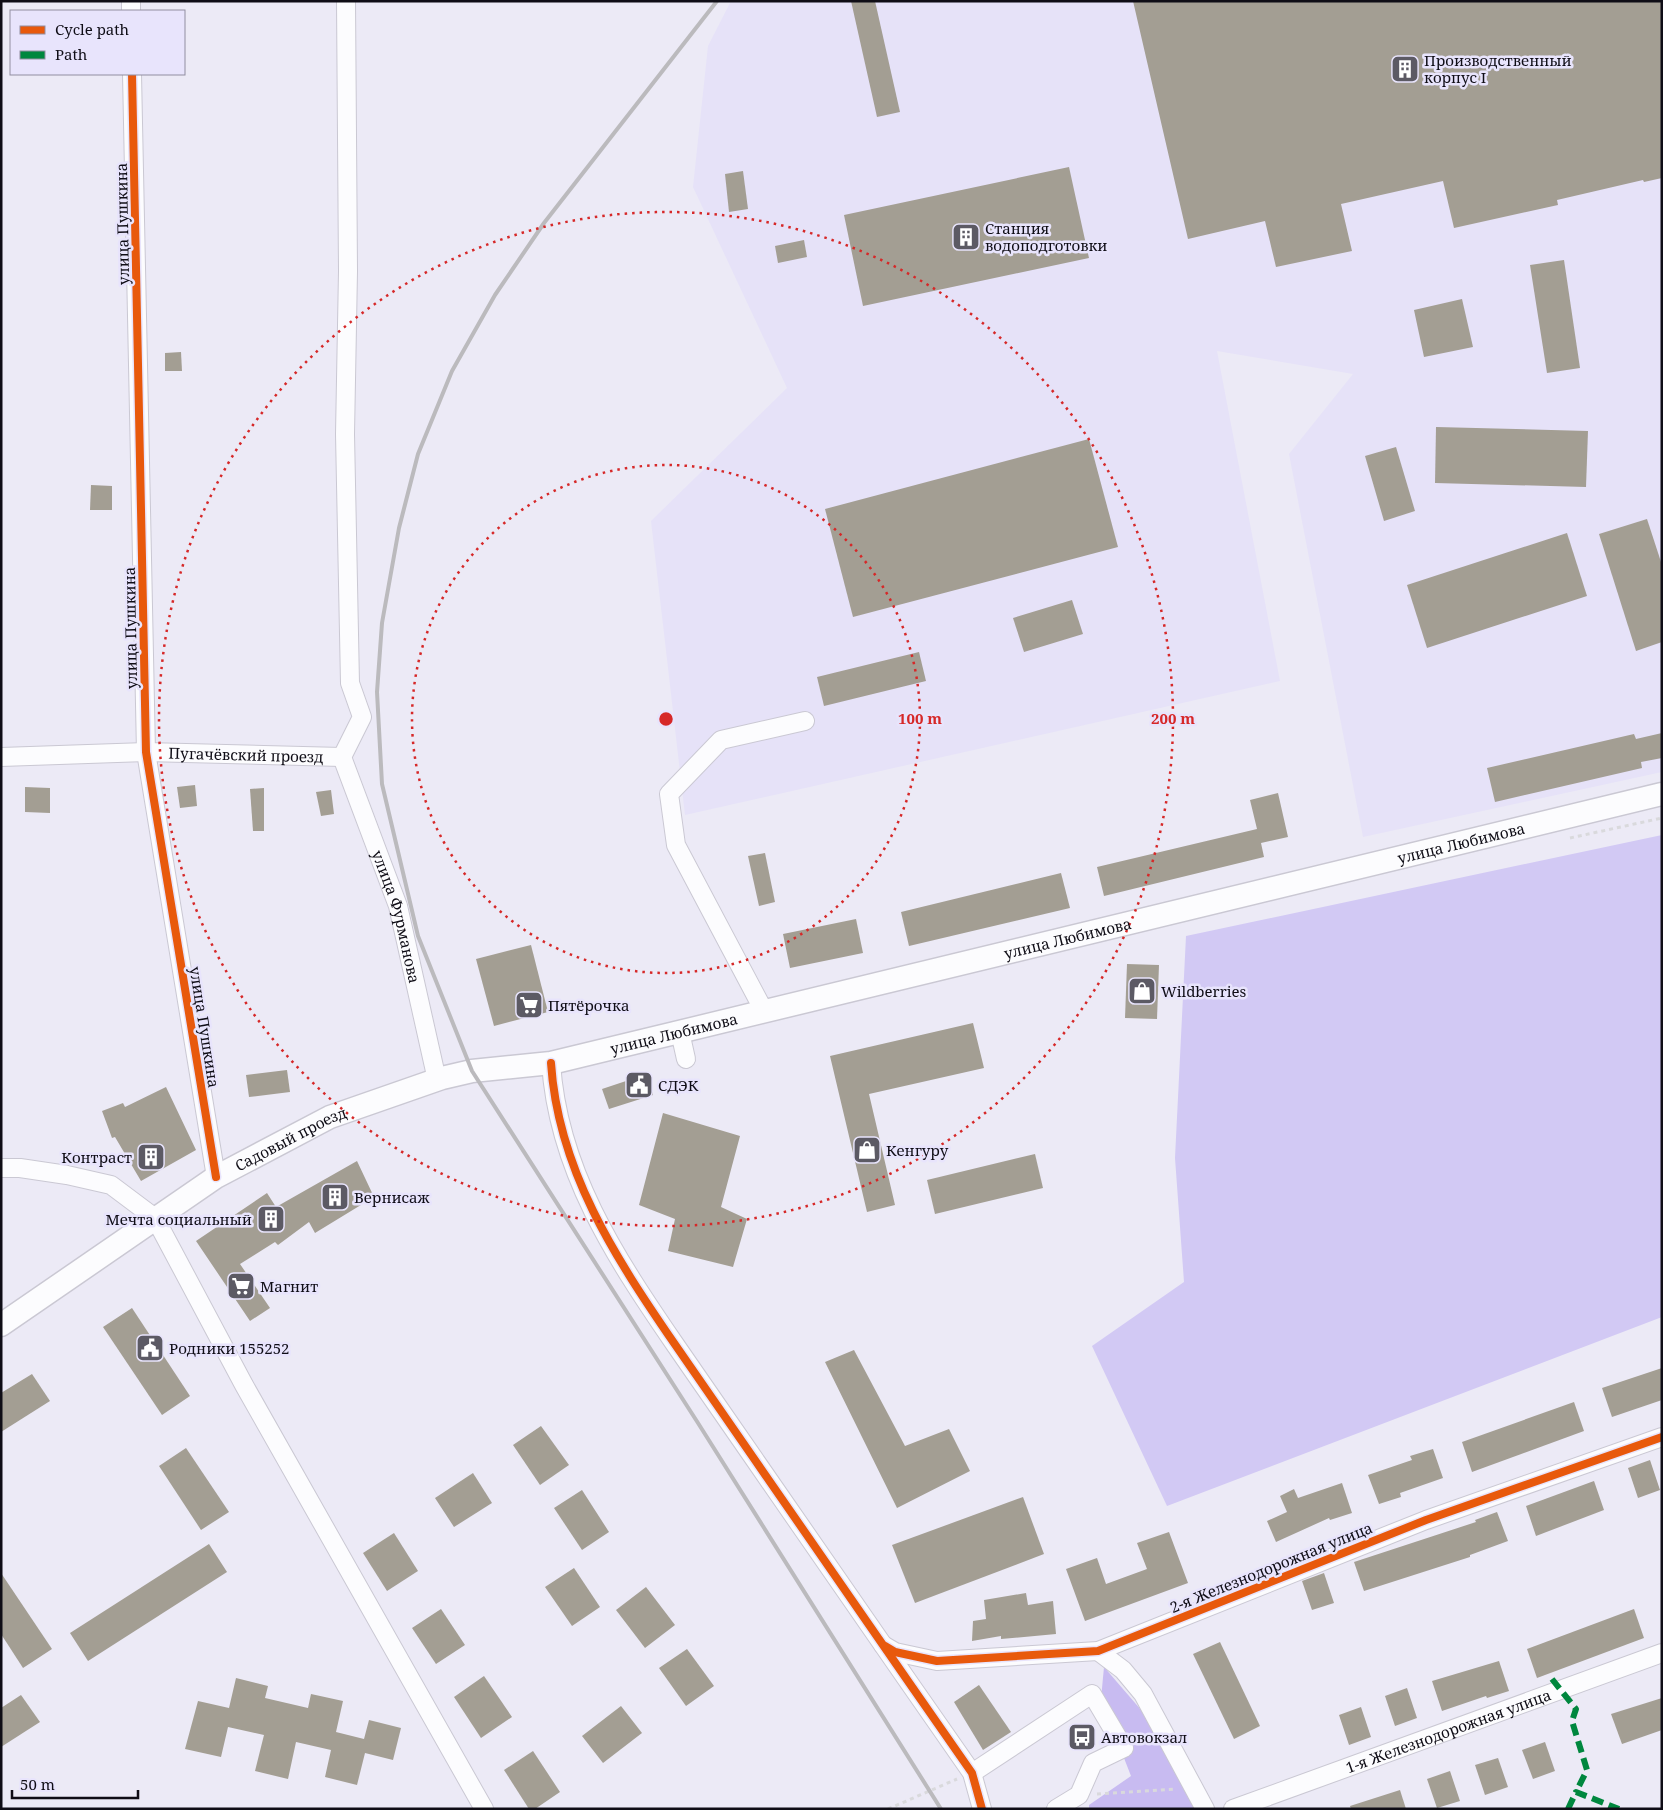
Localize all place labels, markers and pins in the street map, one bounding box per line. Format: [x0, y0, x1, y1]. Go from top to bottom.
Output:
place label: Производственный корпус I [1424, 50, 1572, 87]
building icon: Производственный корпус I [1390, 54, 1420, 84]
place label: Станция водоподготовки [985, 218, 1107, 255]
building icon: Станция водоподготовки [951, 222, 981, 252]
centre of rings [657, 710, 675, 728]
shop icon: Wildberries [1127, 976, 1157, 1006]
place label: Wildberries [1161, 981, 1247, 1001]
supermarket icon: Пятёрочка [514, 990, 544, 1020]
place label: Пятёрочка [548, 995, 629, 1015]
public building icon: СДЭК [624, 1070, 654, 1100]
place label: СДЭК [658, 1075, 699, 1095]
shop icon: Кенгуру [852, 1135, 882, 1165]
place label: Кенгуру [886, 1140, 949, 1160]
building icon: Контраст [136, 1142, 166, 1172]
place label: Контраст [61, 1147, 132, 1167]
building icon: Вернисаж [320, 1182, 350, 1212]
place label: Вернисаж [354, 1187, 430, 1207]
building icon: Мечта социальный [256, 1204, 286, 1234]
place label: Мечта социальный [105, 1209, 252, 1229]
supermarket icon: Магнит [226, 1271, 256, 1301]
place label: Магнит [260, 1276, 318, 1296]
public building icon: Родники 155252 [135, 1333, 165, 1363]
place label: Родники 155252 [169, 1338, 289, 1358]
bus stop icon: Автовокзал [1067, 1722, 1097, 1752]
place label: Автовокзал [1101, 1727, 1187, 1747]

